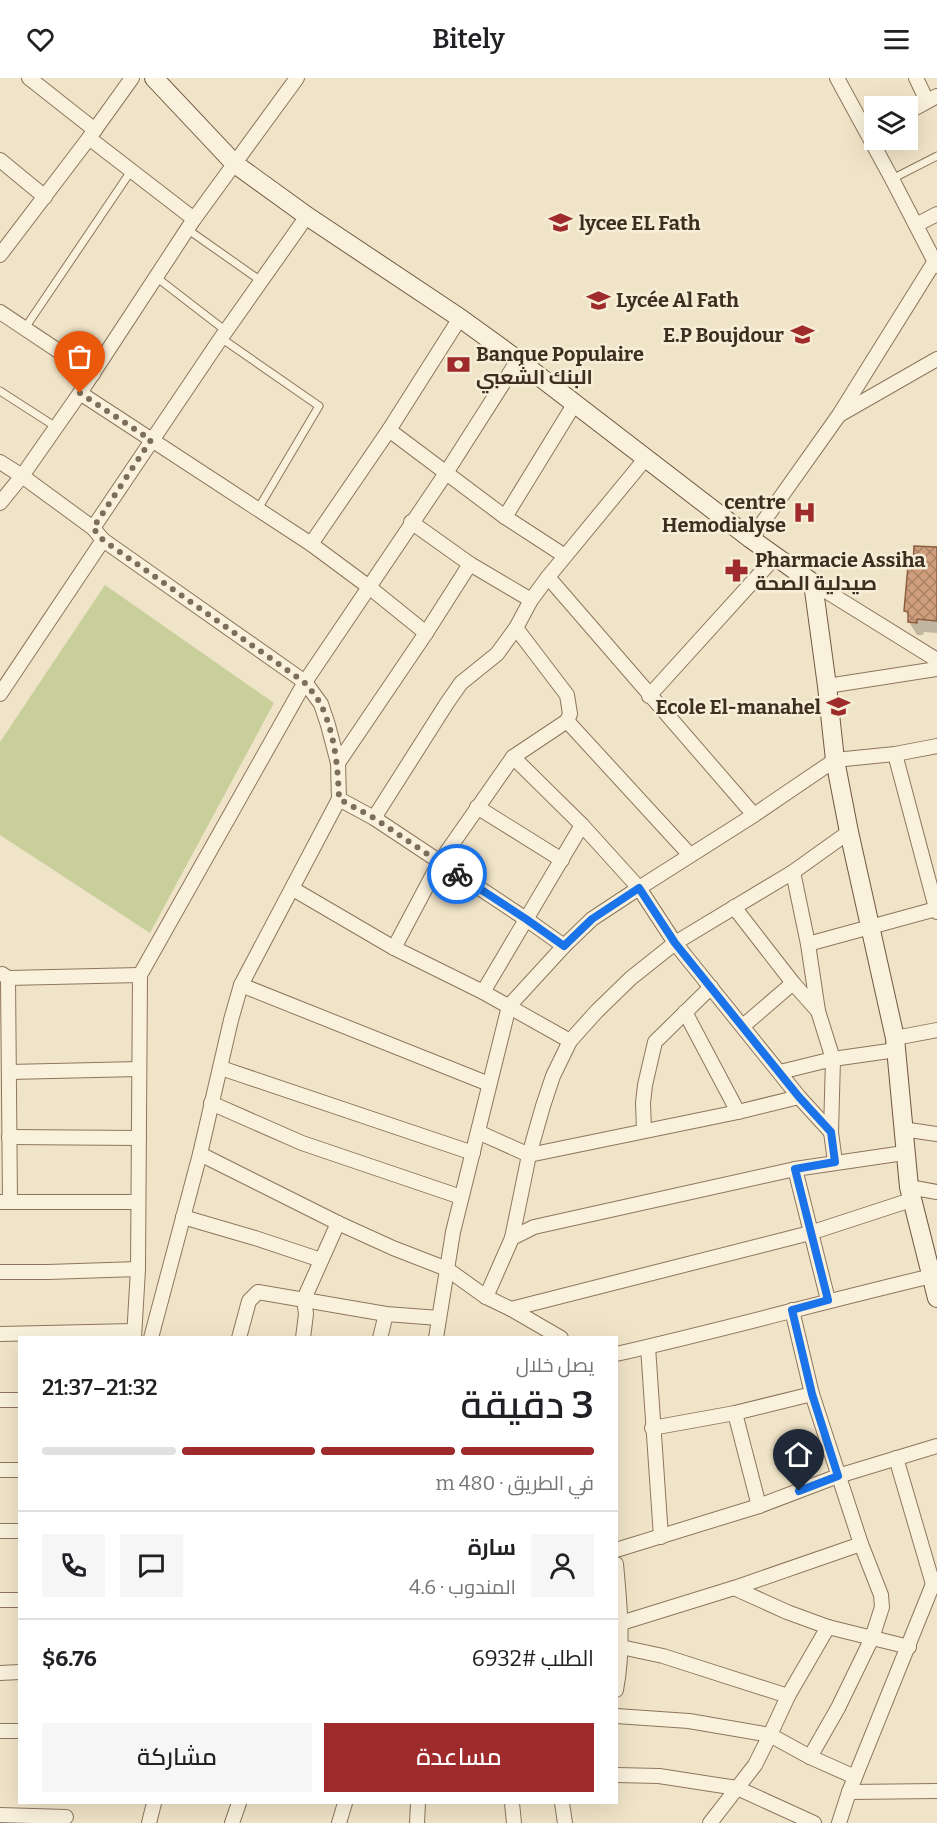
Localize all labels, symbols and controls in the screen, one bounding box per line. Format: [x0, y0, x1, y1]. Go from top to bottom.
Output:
icon: heart [24, 23, 57, 56]
text: Bitely [432, 23, 505, 55]
icon: menu [880, 23, 913, 56]
map controls [864, 96, 918, 150]
button: layers [864, 96, 918, 150]
school or university icon: lycee EL Fath [548, 210, 574, 236]
place label: lycee EL Fath [579, 211, 701, 235]
school or university icon: Lycée Al Fath [585, 287, 611, 313]
place label: Lycée Al Fath [616, 288, 739, 312]
school or university icon: E.P Boujdour [789, 322, 815, 348]
place label: E.P Boujdour [663, 323, 785, 347]
pin [54, 331, 105, 393]
icon: bag [63, 340, 96, 373]
place label: Banque Populaire البنك الشعبي [476, 342, 644, 394]
bank icon: Banque Populaire البنك الشعبي [445, 352, 471, 378]
place label: centre Hemodialyse [662, 490, 786, 537]
hospital icon: centre Hemodialyse [791, 500, 817, 526]
place label: Pharmacie Assiha صيدلية الصحة [755, 548, 926, 595]
pharmacy icon: Pharmacie Assiha صيدلية الصحة [724, 558, 750, 584]
school or university icon: Ecole El-manahel [826, 694, 852, 720]
place label: Ecole El-manahel [655, 695, 821, 719]
courier [427, 844, 487, 904]
icon: bike [441, 858, 474, 891]
text: يصل خلال [516, 1353, 594, 1377]
text: 21:32–21:37 [42, 1374, 158, 1401]
text: 3 دقيقة [460, 1382, 594, 1428]
pin [773, 1429, 824, 1491]
icon: home [782, 1438, 815, 1471]
text: في الطريق · 480 m [436, 1471, 594, 1495]
button: phone [42, 1534, 105, 1597]
button: chat [120, 1534, 183, 1597]
text: سارة [468, 1534, 516, 1561]
button: person [531, 1534, 594, 1597]
text: المندوب · 4.6 [409, 1575, 516, 1599]
text: $6.76 [42, 1645, 97, 1672]
text: الطلب #6932 [472, 1645, 594, 1672]
button: مشاركة [42, 1723, 312, 1792]
button: مساعدة [324, 1723, 594, 1792]

